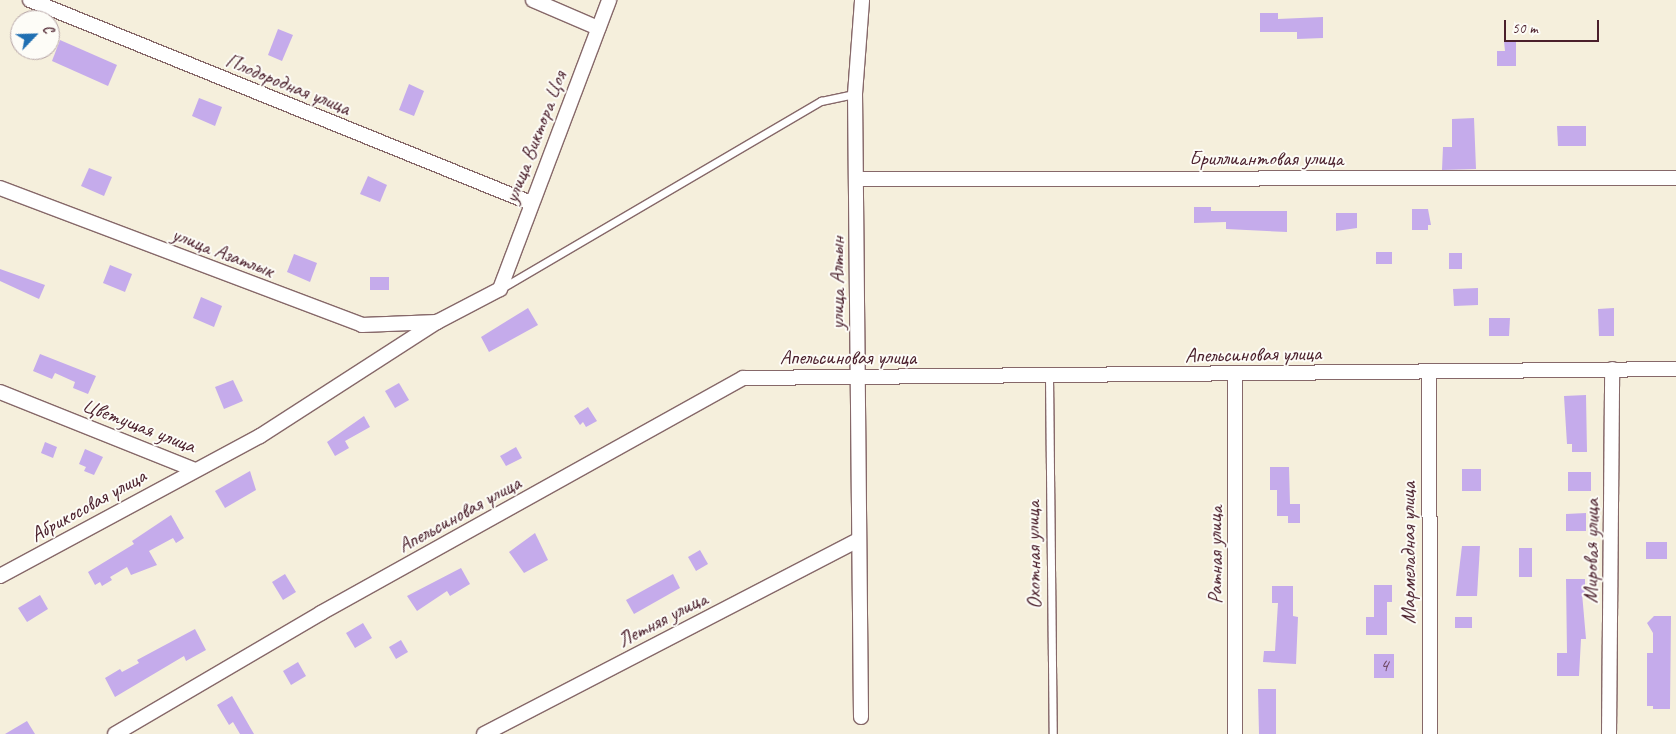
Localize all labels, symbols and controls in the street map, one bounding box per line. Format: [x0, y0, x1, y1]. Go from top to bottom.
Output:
north arrow [10, 10, 60, 60]
scale bar [1506, 10, 1601, 42]
text: 50 m [1512, 19, 1538, 38]
text: С [39, 23, 57, 36]
street label: Плодородная улица [221, 47, 355, 121]
street label: улица Виктора Цоя [498, 67, 572, 207]
street label: Бриллиантовая улица [1189, 145, 1343, 171]
street label: улица Азатлык [167, 221, 279, 283]
street label: улица Алтын [824, 235, 850, 331]
street label: Апельсиновая улица [1184, 340, 1322, 368]
street label: Апельсиновая улица [779, 344, 917, 370]
street label: Цветущая улица [78, 392, 200, 458]
street label: Абрикосовая улица [25, 463, 151, 547]
street label: Апельсиновая улица [393, 470, 525, 558]
street label: Мармеладная улица [1395, 481, 1421, 625]
street label: Мировая улица [1577, 498, 1605, 604]
street label: Охотная улица [1019, 501, 1047, 609]
street label: Ратная улица [1202, 506, 1228, 604]
street label: Летняя улица [613, 586, 711, 652]
house number: 4 [1380, 655, 1388, 677]

